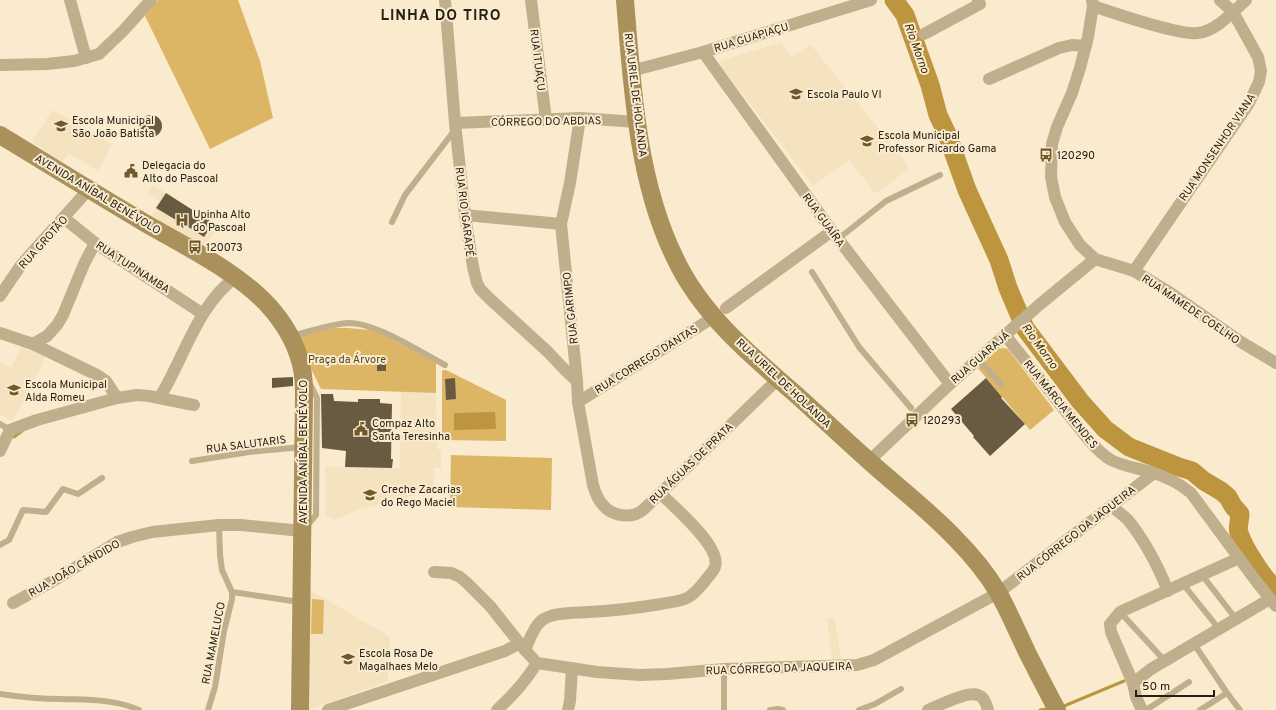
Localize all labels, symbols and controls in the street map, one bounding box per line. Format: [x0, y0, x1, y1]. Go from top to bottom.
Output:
district label: LINHA DO TIRO [380, 7, 502, 26]
street label: RUA GUAPIAÇU [712, 20, 790, 56]
water label: Rio Morno [900, 21, 933, 76]
street label: RUA ITUAÇU [526, 28, 548, 92]
street label: RUA URIEL DE HOLANDA [620, 32, 650, 158]
school or university icon: Escola Paulo VI [788, 86, 804, 102]
place label: Escola Paulo VI [807, 88, 882, 102]
street label: RUA MONSENHOR VIANA [1177, 91, 1259, 204]
street label: CÓRREGO DO ABDIAS [491, 113, 601, 130]
place label: Escola Municipal São João Batista [72, 114, 155, 141]
school or university icon: Escola Municipal São João Batista [53, 118, 69, 134]
place label: Escola Municipal Professor Ricardo Gama [878, 129, 997, 156]
school or university icon: Escola Municipal Professor Ricardo Gama [859, 133, 875, 149]
bus stop icon: 120290 [1038, 147, 1054, 163]
place label: 120290 [1057, 149, 1095, 163]
street label: AVENIDA ANÍBAL BENÉVOLO [32, 151, 164, 238]
place label: Delegacia do Alto do Pascoal [142, 159, 218, 186]
public building icon: Delegacia do Alto do Pascoal [123, 163, 139, 179]
street label: RUA RIO IGARAPÉ [452, 166, 477, 258]
street label: RUA GUAÍRA [799, 190, 848, 250]
place label: Upinha Alto do Pascoal [193, 208, 251, 235]
hospital icon: Upinha Alto do Pascoal [174, 212, 190, 228]
street label: RUA GROTÃO [16, 213, 71, 272]
street label: RUA TUPINAMBA [93, 239, 172, 297]
bus stop icon: 120073 [187, 239, 203, 255]
place label: 120073 [206, 241, 243, 255]
street label: RUA GARIMPO [560, 271, 582, 345]
street label: RUA MAMEDE COELHO [1139, 272, 1242, 348]
water label: Rio Morno [1017, 321, 1062, 373]
street label: RUA CORREGO DANTAS [592, 322, 701, 397]
street label: RUA GUARAJÁ [948, 328, 1013, 387]
street label: RUA URIEL DE HOLANDA [733, 336, 834, 431]
park label: Praça da Árvore [308, 352, 386, 367]
street label: RUA MÁRCIA MENDES [1020, 357, 1101, 452]
place label: Escola Municipal Alda Romeu [25, 378, 107, 405]
street label: AVENIDA ANÍBAL BENÉVOLO [296, 380, 311, 524]
school or university icon: Escola Municipal Alda Romeu [6, 382, 22, 398]
bus stop icon: 120293 [904, 412, 920, 428]
place label: 120293 [923, 414, 961, 428]
place label: Compaz Alto Santa Teresinha [372, 417, 450, 444]
street label: RUA ÁGUAS DE PRATA [646, 419, 736, 507]
public building icon: Compaz Alto Santa Teresinha [353, 421, 369, 437]
street label: RUA SALUTARIS [205, 433, 287, 457]
street label: RUA CÓRREGO DA JAQUEIRA [1014, 482, 1139, 585]
place label: Creche Zacarias do Rego Maciel [381, 483, 461, 510]
school or university icon: Creche Zacarias do Rego Maciel [362, 487, 378, 503]
street label: RUA JOÃO CÂNDIDO [26, 536, 123, 601]
street label: RUA MAMELUCO [199, 601, 229, 686]
place label: Escola Rosa De Magalhaes Melo [359, 647, 438, 674]
school or university icon: Escola Rosa De Magalhaes Melo [340, 651, 356, 667]
street label: RUA CÓRREGO DA JAQUEIRA [705, 658, 853, 679]
scale bar [1136, 672, 1214, 698]
text: 50 m [1142, 679, 1170, 695]

